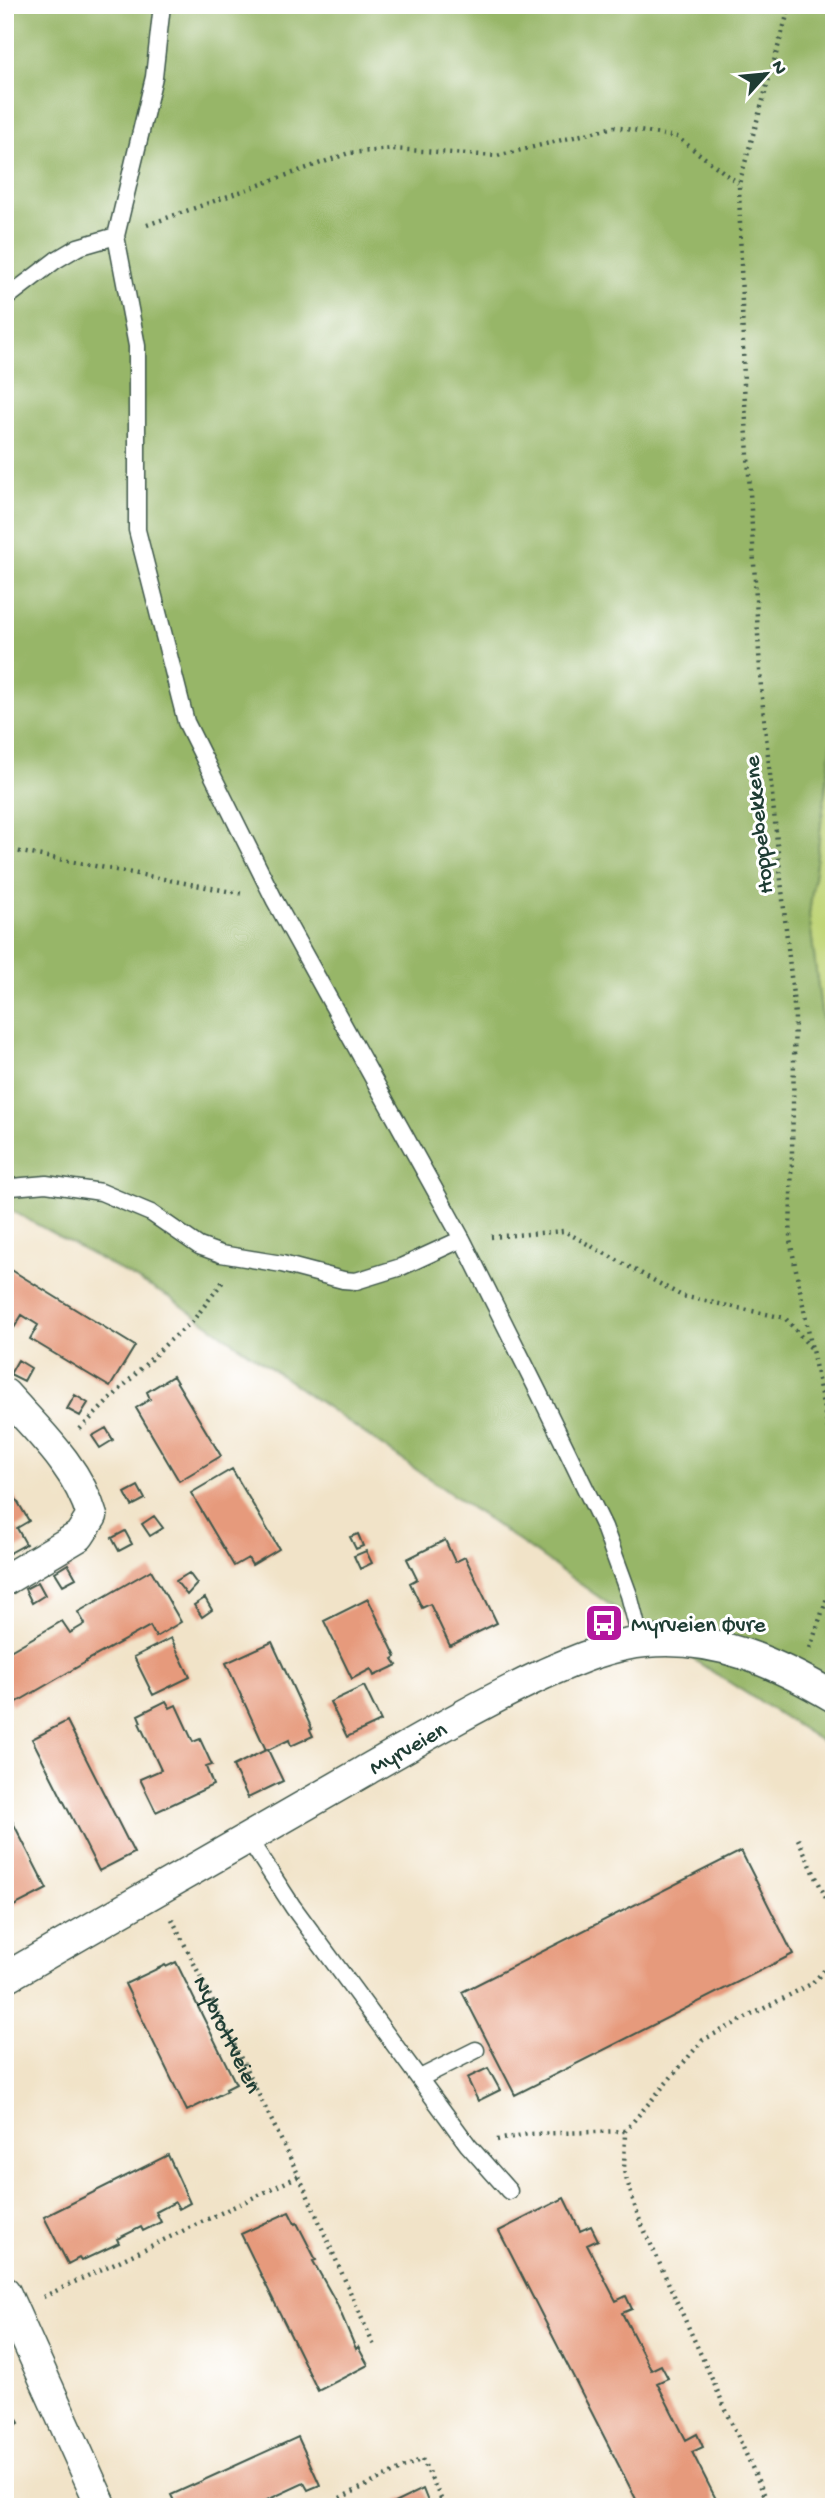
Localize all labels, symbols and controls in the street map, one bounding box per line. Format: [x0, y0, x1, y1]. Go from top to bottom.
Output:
north arrow [730, 38, 800, 108]
text: N [765, 57, 791, 79]
street label: Hoppebekkene [740, 753, 781, 895]
bus stop icon: Myrveien Øvre [583, 1602, 625, 1644]
place label: Myrveien Øvre [631, 1613, 767, 1640]
street label: Myrveien [365, 1717, 453, 1783]
street label: Nybrottveien [185, 1972, 266, 2098]

